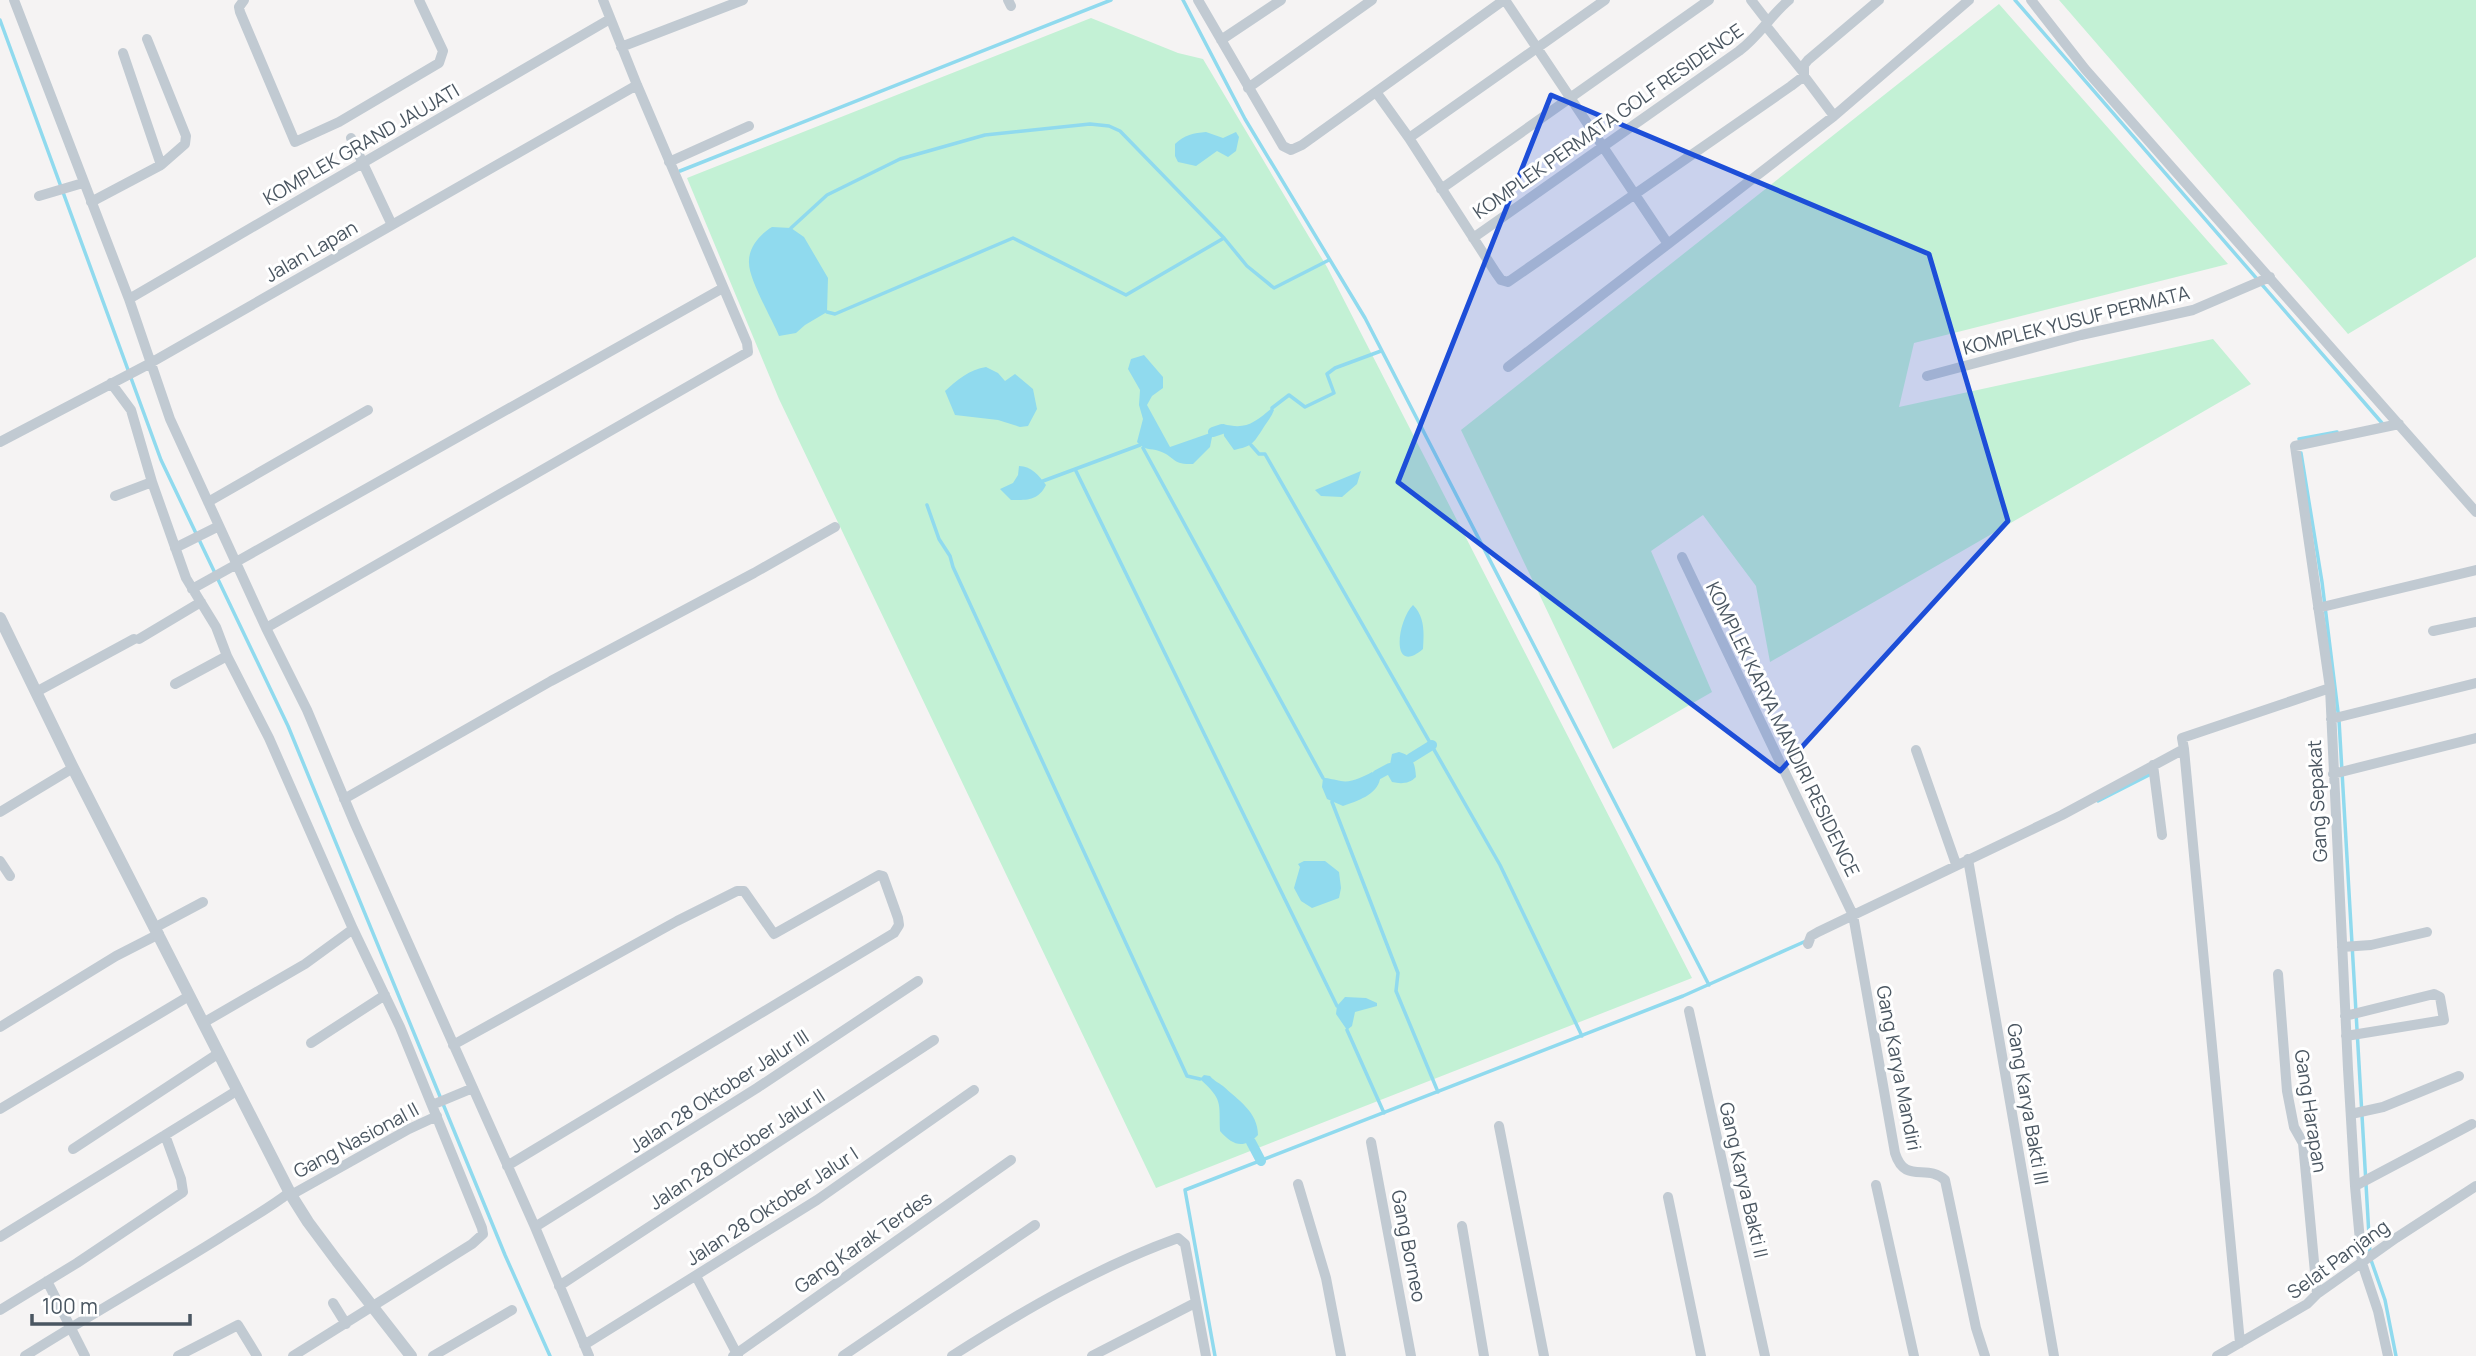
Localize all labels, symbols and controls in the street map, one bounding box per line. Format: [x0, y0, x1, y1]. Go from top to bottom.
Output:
street label: KOMPLEK PERMATA GOLF RESIDENCE [1468, 17, 1748, 225]
street label: KOMPLEK GRAND JAUJATI [258, 77, 464, 211]
street label: Jalan Lapan [260, 214, 362, 288]
street label: KOMPLEK YUSUF PERMATA [1960, 279, 2192, 361]
street label: KOMPLEK KARYA MANDIRI RESIDENCE [1700, 577, 1866, 881]
street label: Gang Sepakat [2301, 739, 2333, 863]
street label: Gang Karya Mandiri [1870, 983, 1928, 1153]
street label: Gang Karya Bakti III [2001, 1021, 2055, 1187]
street label: Jalan 28 Oktober Jalur III [625, 1025, 813, 1157]
street label: Gang Harapan [2288, 1048, 2334, 1174]
street label: Gang Nasional II [289, 1096, 423, 1184]
street label: Gang Karya Bakti II [1713, 1100, 1775, 1260]
street label: Jalan 28 Oktober Jalur II [681, 1141, 863, 1271]
street label: Jalan 28 Oktober Jalur I [682, 1142, 862, 1270]
street label: Gang Karak Terdes [789, 1185, 937, 1299]
street label: Gang Borneo [1385, 1188, 1433, 1304]
street label: Selat Panjang [2282, 1213, 2394, 1305]
scale bar [32, 1282, 189, 1326]
text: 100 m [42, 1292, 98, 1320]

